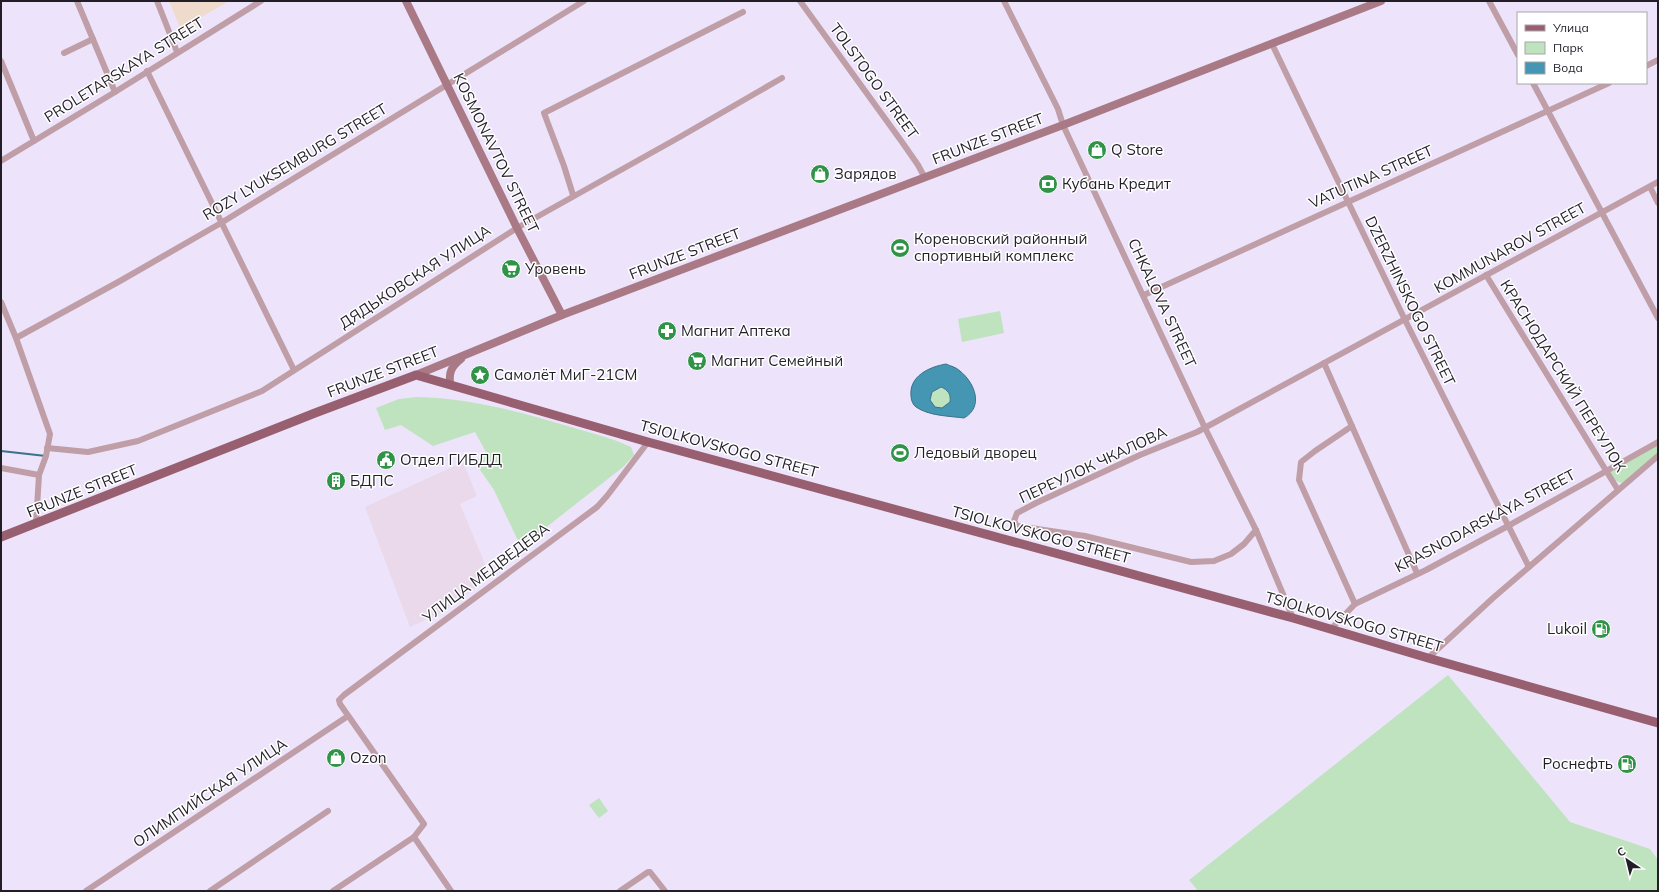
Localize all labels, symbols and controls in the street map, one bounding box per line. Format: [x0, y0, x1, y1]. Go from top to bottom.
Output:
legend [1517, 12, 1647, 84]
street label: PROLETARSKAYA STREET [41, 13, 207, 126]
street label: TOLSTOGO STREET [826, 19, 923, 142]
text: Улица [1552, 20, 1589, 35]
text: Парк [1553, 40, 1584, 55]
text: Вода [1553, 60, 1583, 75]
street label: KOSMONAVTOV STREET [449, 70, 543, 236]
street label: ROZY LYUKSEMBURG STREET [199, 99, 390, 224]
street label: FRUNZE STREET [929, 109, 1046, 168]
shop icon: Q Store [1086, 139, 1108, 161]
place label: Q Store [1111, 140, 1163, 159]
street label: VATUTINA STREET [1306, 141, 1436, 212]
shop icon: Зарядов [809, 163, 831, 185]
place label: Зарядов [834, 164, 897, 183]
bank icon: Кубань Кредит [1037, 173, 1059, 195]
place label: Кубань Кредит [1062, 174, 1171, 193]
street label: KOMMUNAROV STREET [1431, 198, 1589, 297]
street label: DZERZHINSKOGO STREET [1361, 213, 1460, 389]
street label: ДЯДЬКОВСКАЯ УЛИЦА [335, 220, 494, 333]
street label: FRUNZE STREET [626, 224, 743, 283]
place label: Кореновский районный спортивный комплекс [914, 229, 1087, 265]
street label: CHKALOVA STREET [1124, 235, 1201, 370]
sports icon: Кореновский районный спортивный комплекс [889, 237, 911, 259]
supermarket icon: Уровень [500, 258, 522, 280]
place label: Уровень [524, 259, 586, 278]
street label: КРАСНОДАРСКИЙ ПЕРЕУЛОК [1496, 276, 1631, 475]
pharmacy icon: Магнит Аптека [656, 320, 678, 342]
place label: Магнит Аптека [681, 321, 791, 340]
street label: FRUNZE STREET [324, 342, 441, 401]
supermarket icon: Магнит Семейный [686, 350, 708, 372]
place label: Магнит Семейный [711, 351, 843, 370]
place icon: Самолёт МиГ-21СМ [469, 364, 491, 386]
place label: Самолёт МиГ-21СМ [494, 365, 637, 384]
street label: TSIOLKOVSKOGO STREET [638, 416, 820, 481]
street label: ПЕРЕУЛОК ЧКАЛОВА [1016, 422, 1170, 507]
sports icon: Ледовый дворец [889, 442, 911, 464]
place label: Ледовый дворец [914, 443, 1037, 462]
public building icon: Отдел ГИБДД [375, 449, 397, 471]
place label: Отдел ГИБДД [400, 450, 502, 469]
street label: FRUNZE STREET [24, 460, 140, 521]
street label: KRASNODARSKAYA STREET [1391, 465, 1578, 576]
building icon: БДПС [325, 470, 347, 492]
place label: БДПС [350, 471, 394, 490]
street label: TSIOLKOVSKOGO STREET [950, 502, 1132, 567]
street label: УЛИЦА МЕДВЕДЕВА [418, 519, 553, 627]
street label: TSIOLKOVSKOGO STREET [1263, 587, 1445, 656]
fuel station icon: Lukoil [1590, 618, 1612, 640]
place label: Lukoil [1547, 619, 1587, 638]
street label: ОЛИМПИЙСКАЯ УЛИЦА [129, 734, 290, 851]
shop icon: Ozon [325, 747, 347, 769]
place label: Ozon [350, 748, 387, 767]
fuel station icon: Роснефть [1616, 753, 1638, 775]
place label: Роснефть [1543, 754, 1613, 773]
north arrow [1607, 840, 1647, 880]
text: С [1614, 844, 1629, 860]

